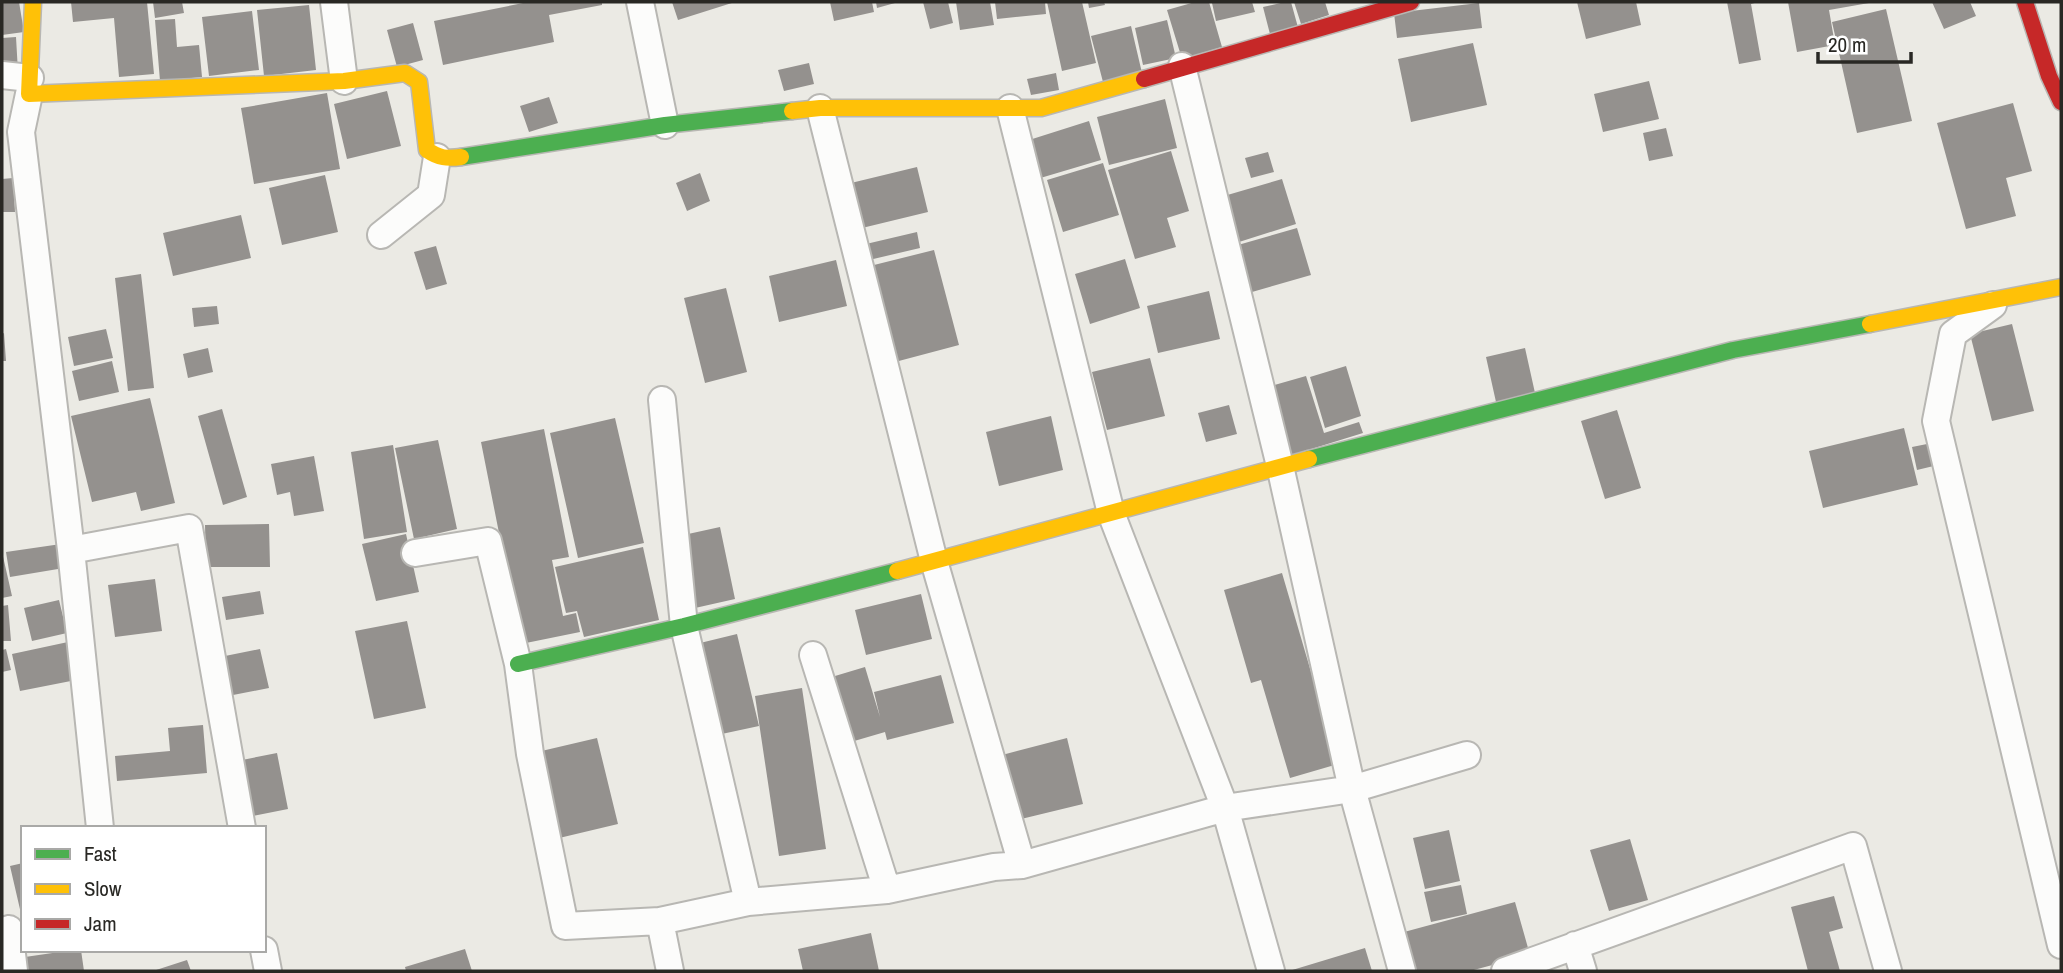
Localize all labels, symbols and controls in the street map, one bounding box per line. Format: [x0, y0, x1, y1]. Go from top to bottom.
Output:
scale bar [1818, 21, 1911, 65]
text: 20 m [1828, 30, 1866, 59]
legend [21, 826, 266, 952]
text: Fast [84, 839, 117, 868]
text: Slow [84, 874, 122, 903]
text: Jam [84, 909, 117, 938]

